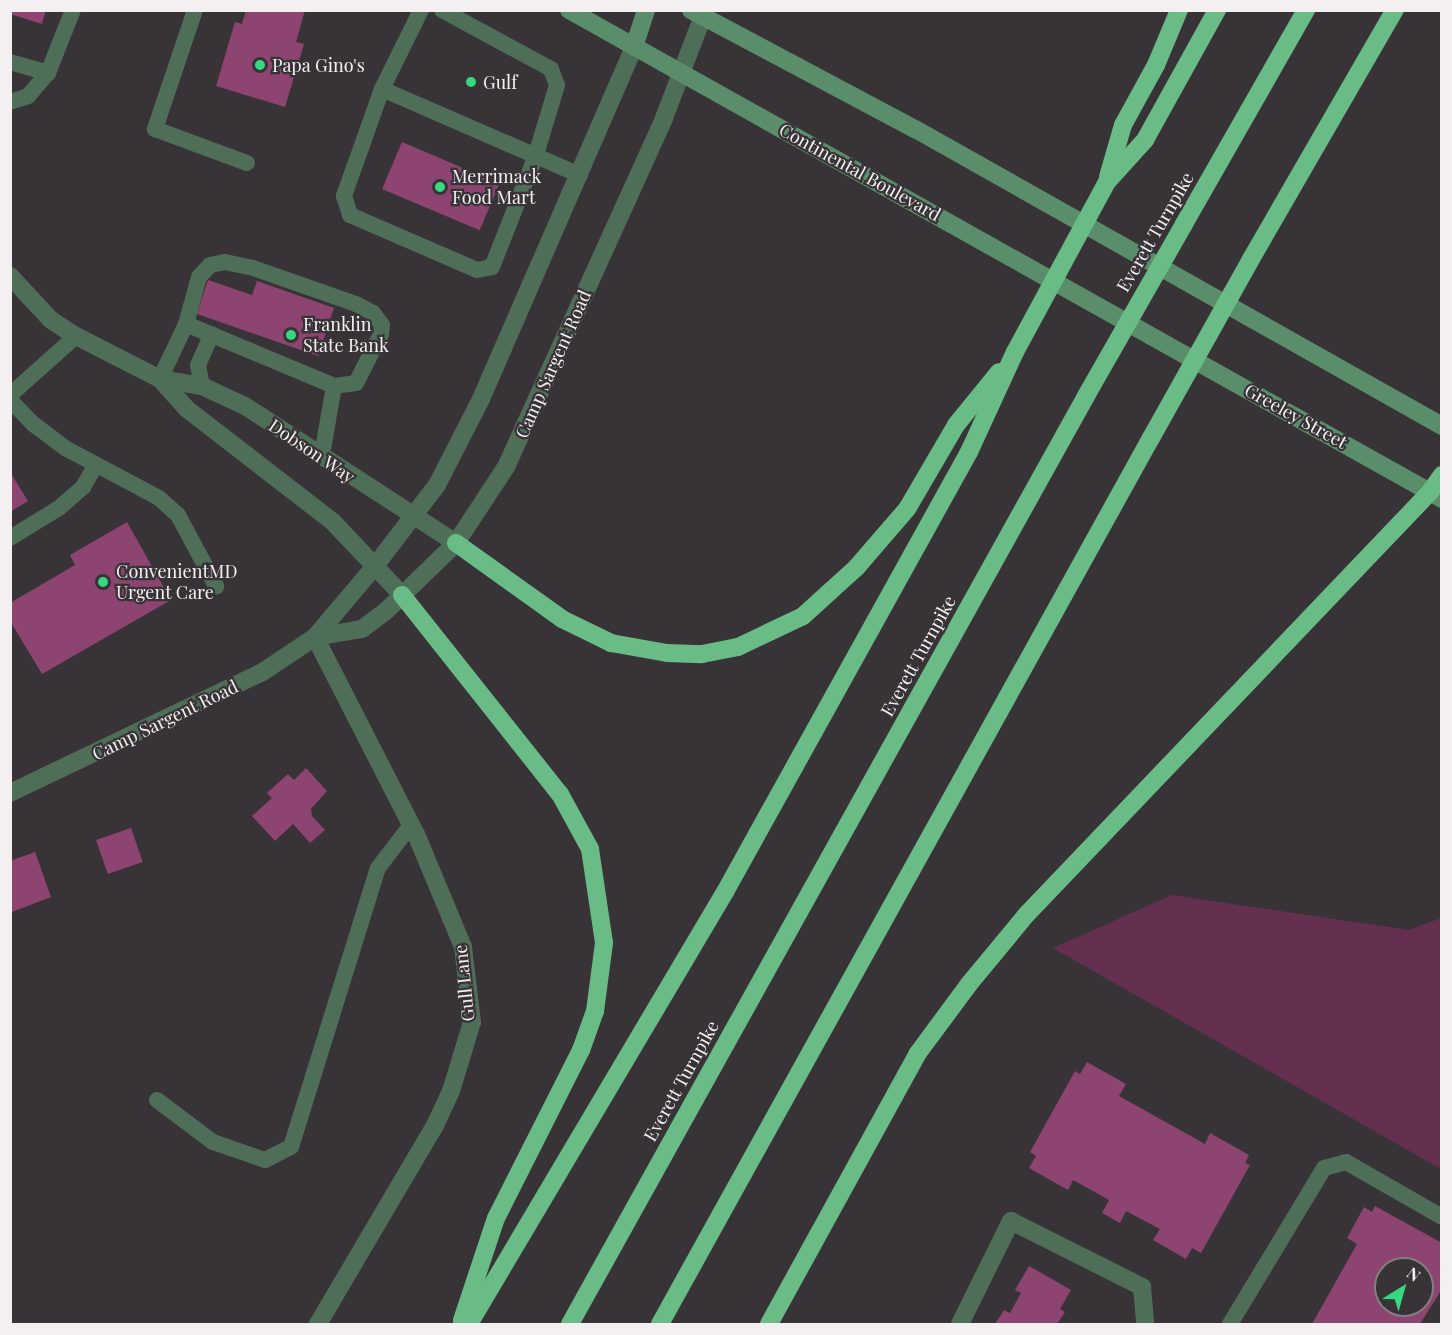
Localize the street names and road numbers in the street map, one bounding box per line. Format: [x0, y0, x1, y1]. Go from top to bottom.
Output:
street label: Continental Boulevard [775, 119, 945, 225]
street label: Everett Turnpike [1112, 168, 1198, 296]
street label: Camp Sargent Road [511, 287, 595, 441]
street label: Greeley Street [1241, 379, 1351, 453]
street label: Dobson Way [265, 414, 359, 488]
street label: Everett Turnpike [876, 592, 960, 720]
street label: Camp Sargent Road [88, 675, 242, 765]
street label: Gull Lane [449, 943, 479, 1023]
street label: Everett Turnpike [639, 1017, 723, 1145]

